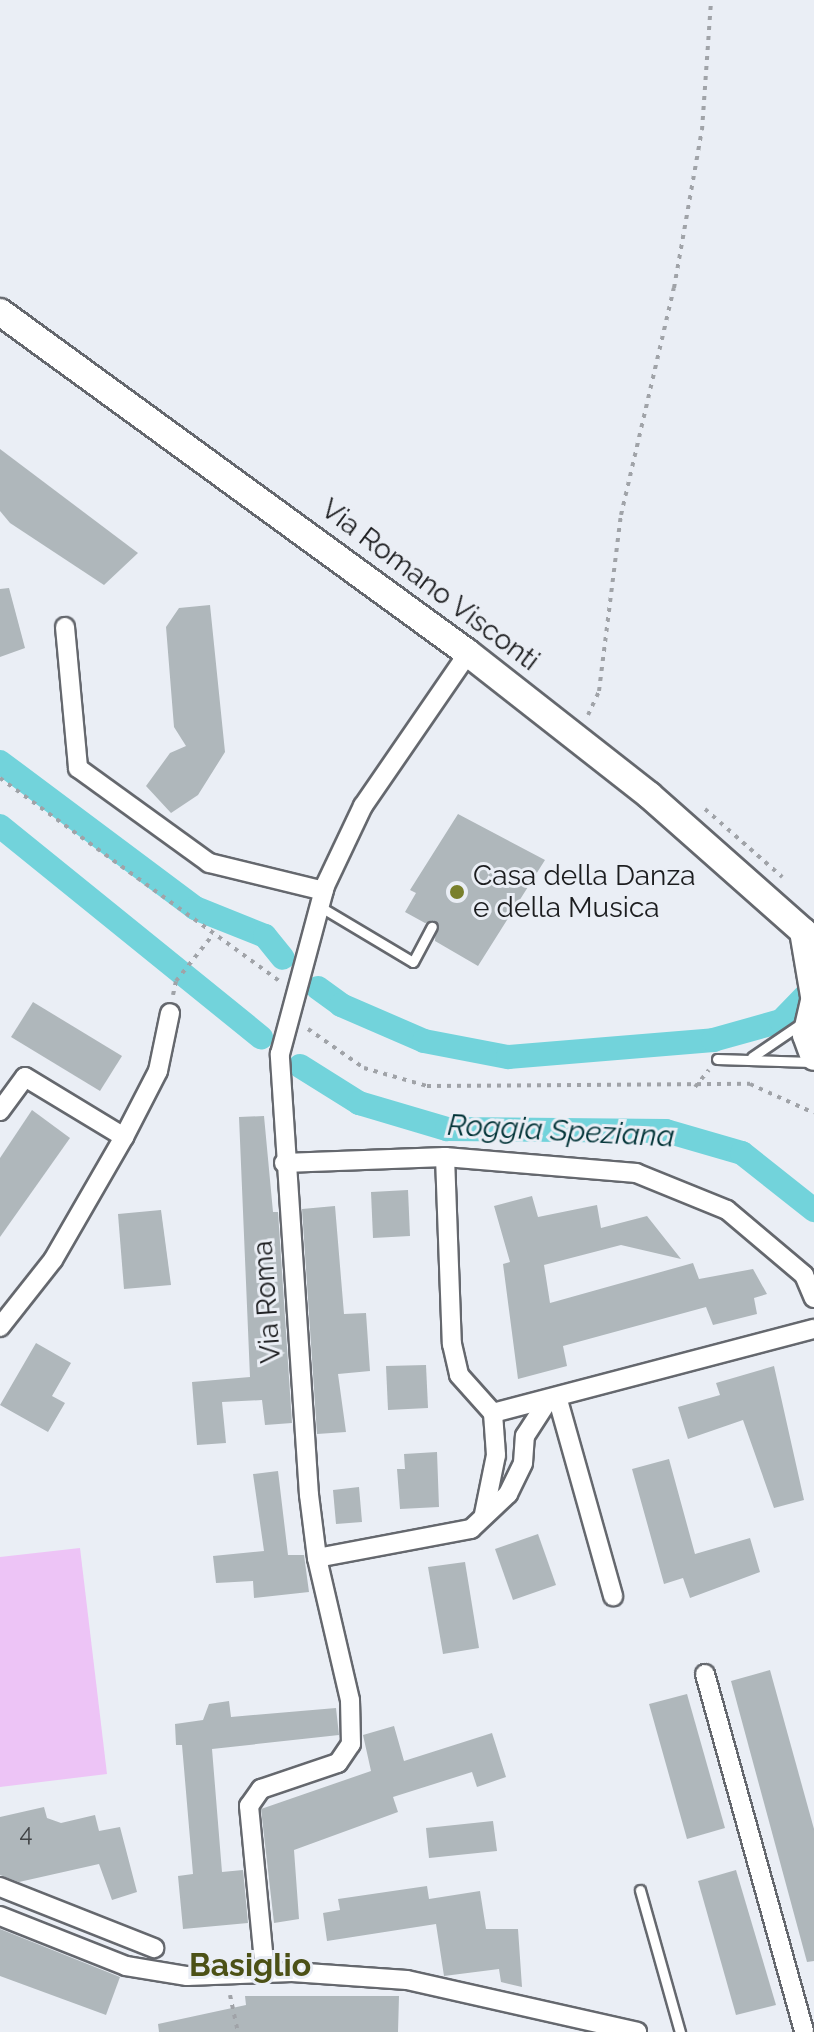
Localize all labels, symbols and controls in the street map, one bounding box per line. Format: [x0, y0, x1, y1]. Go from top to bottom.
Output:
street label: Via Romano Visconti [314, 492, 546, 678]
place label: Casa della Danza e della Musica [473, 859, 695, 925]
marker: Casa della Danza e della Musica [448, 883, 466, 901]
water label: Roggia Speziana [447, 1107, 675, 1155]
street label: Via Roma [246, 1239, 288, 1365]
house number: 4 [19, 1819, 33, 1847]
district label: Basiglio [189, 1946, 311, 1984]

